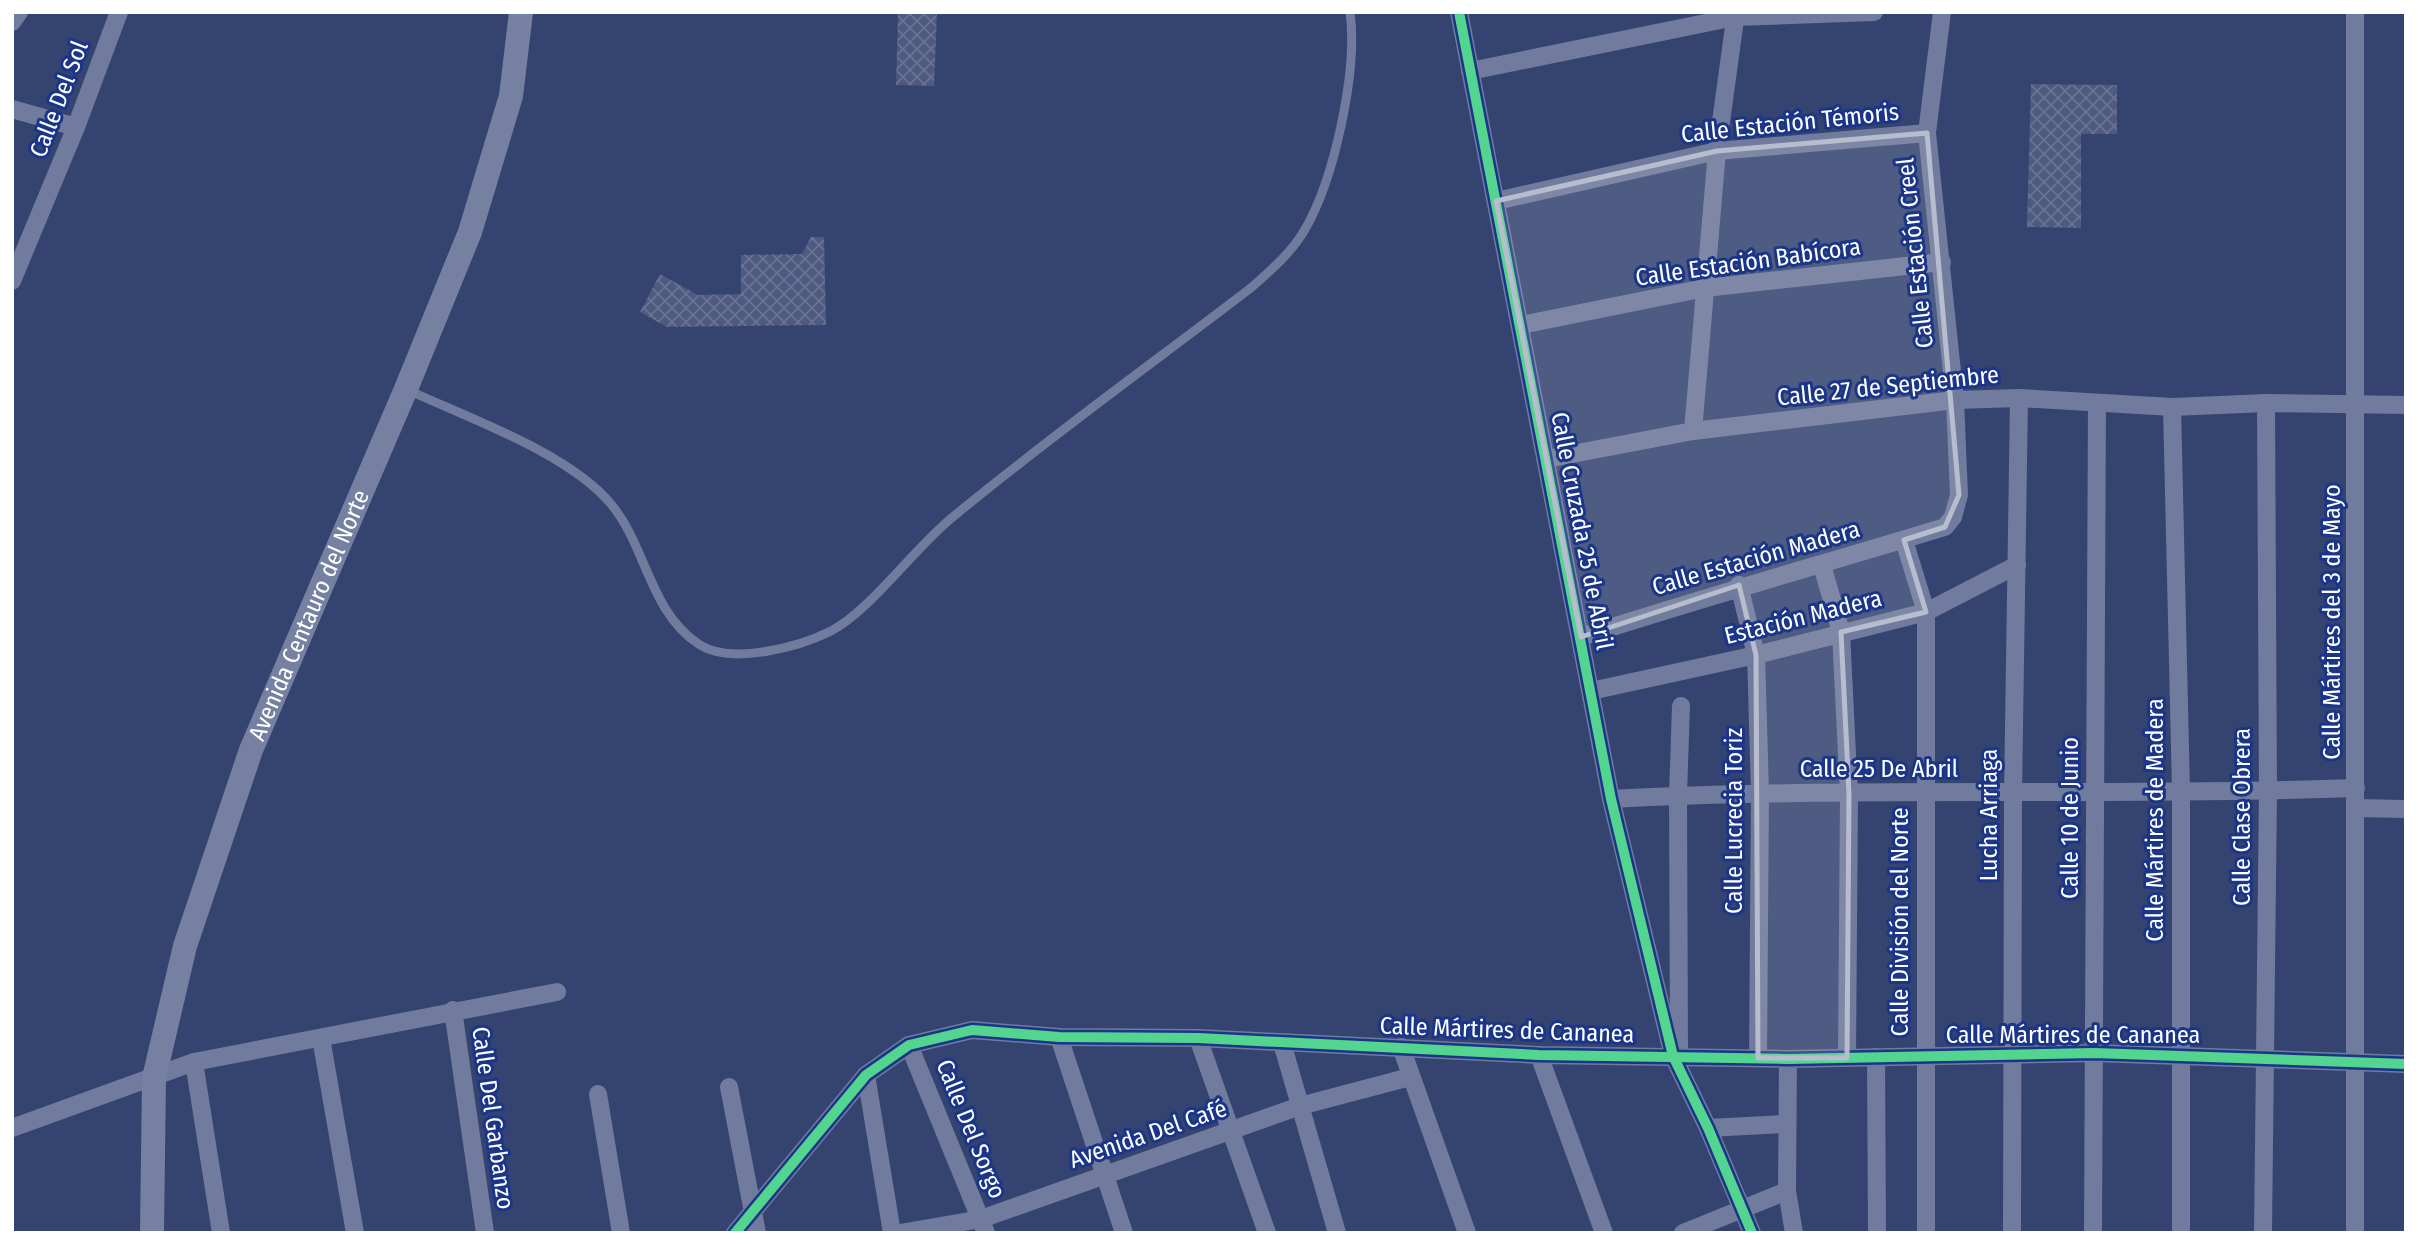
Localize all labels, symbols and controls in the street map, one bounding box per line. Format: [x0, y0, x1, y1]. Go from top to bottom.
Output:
street label: Calle Del Sol [24, 37, 94, 161]
street label: Calle Estación Témoris [1680, 98, 1900, 148]
street label: Calle Estación Creel [1891, 156, 1939, 350]
street label: Calle Estación Babícora [1634, 232, 1862, 292]
street label: Calle 27 de Septiembre [1776, 360, 2000, 412]
street label: Calle Cruzada 25 de Abril [1545, 410, 1619, 652]
street label: Calle Mártires del 3 de Mayo [2318, 484, 2346, 760]
street label: Avenida Centauro del Norte [243, 486, 375, 745]
street label: Calle Estación Madera [1649, 515, 1863, 601]
street label: Estación Madera [1722, 584, 1884, 650]
street label: Calle Mártires de Madera [2141, 698, 2169, 942]
street label: Calle Lucrecia Toriz [1720, 728, 1748, 914]
street label: Calle Clase Obrera [2228, 728, 2256, 906]
street label: Calle 10 de Junio [2056, 737, 2084, 899]
street label: Lucha Arriaga [1975, 749, 2003, 881]
street label: Calle 25 De Abril [1800, 755, 1958, 783]
street label: Calle División del Norte [1886, 807, 1914, 1037]
street label: Calle Mártires de Cananea [1379, 1012, 1635, 1048]
street label: Calle Mártires de Cananea [1946, 1021, 2200, 1049]
street label: Calle Del Garbanzo [466, 1025, 520, 1211]
street label: Calle Del Sorgo [930, 1055, 1012, 1203]
street label: Avenida Del Café [1066, 1094, 1230, 1174]

